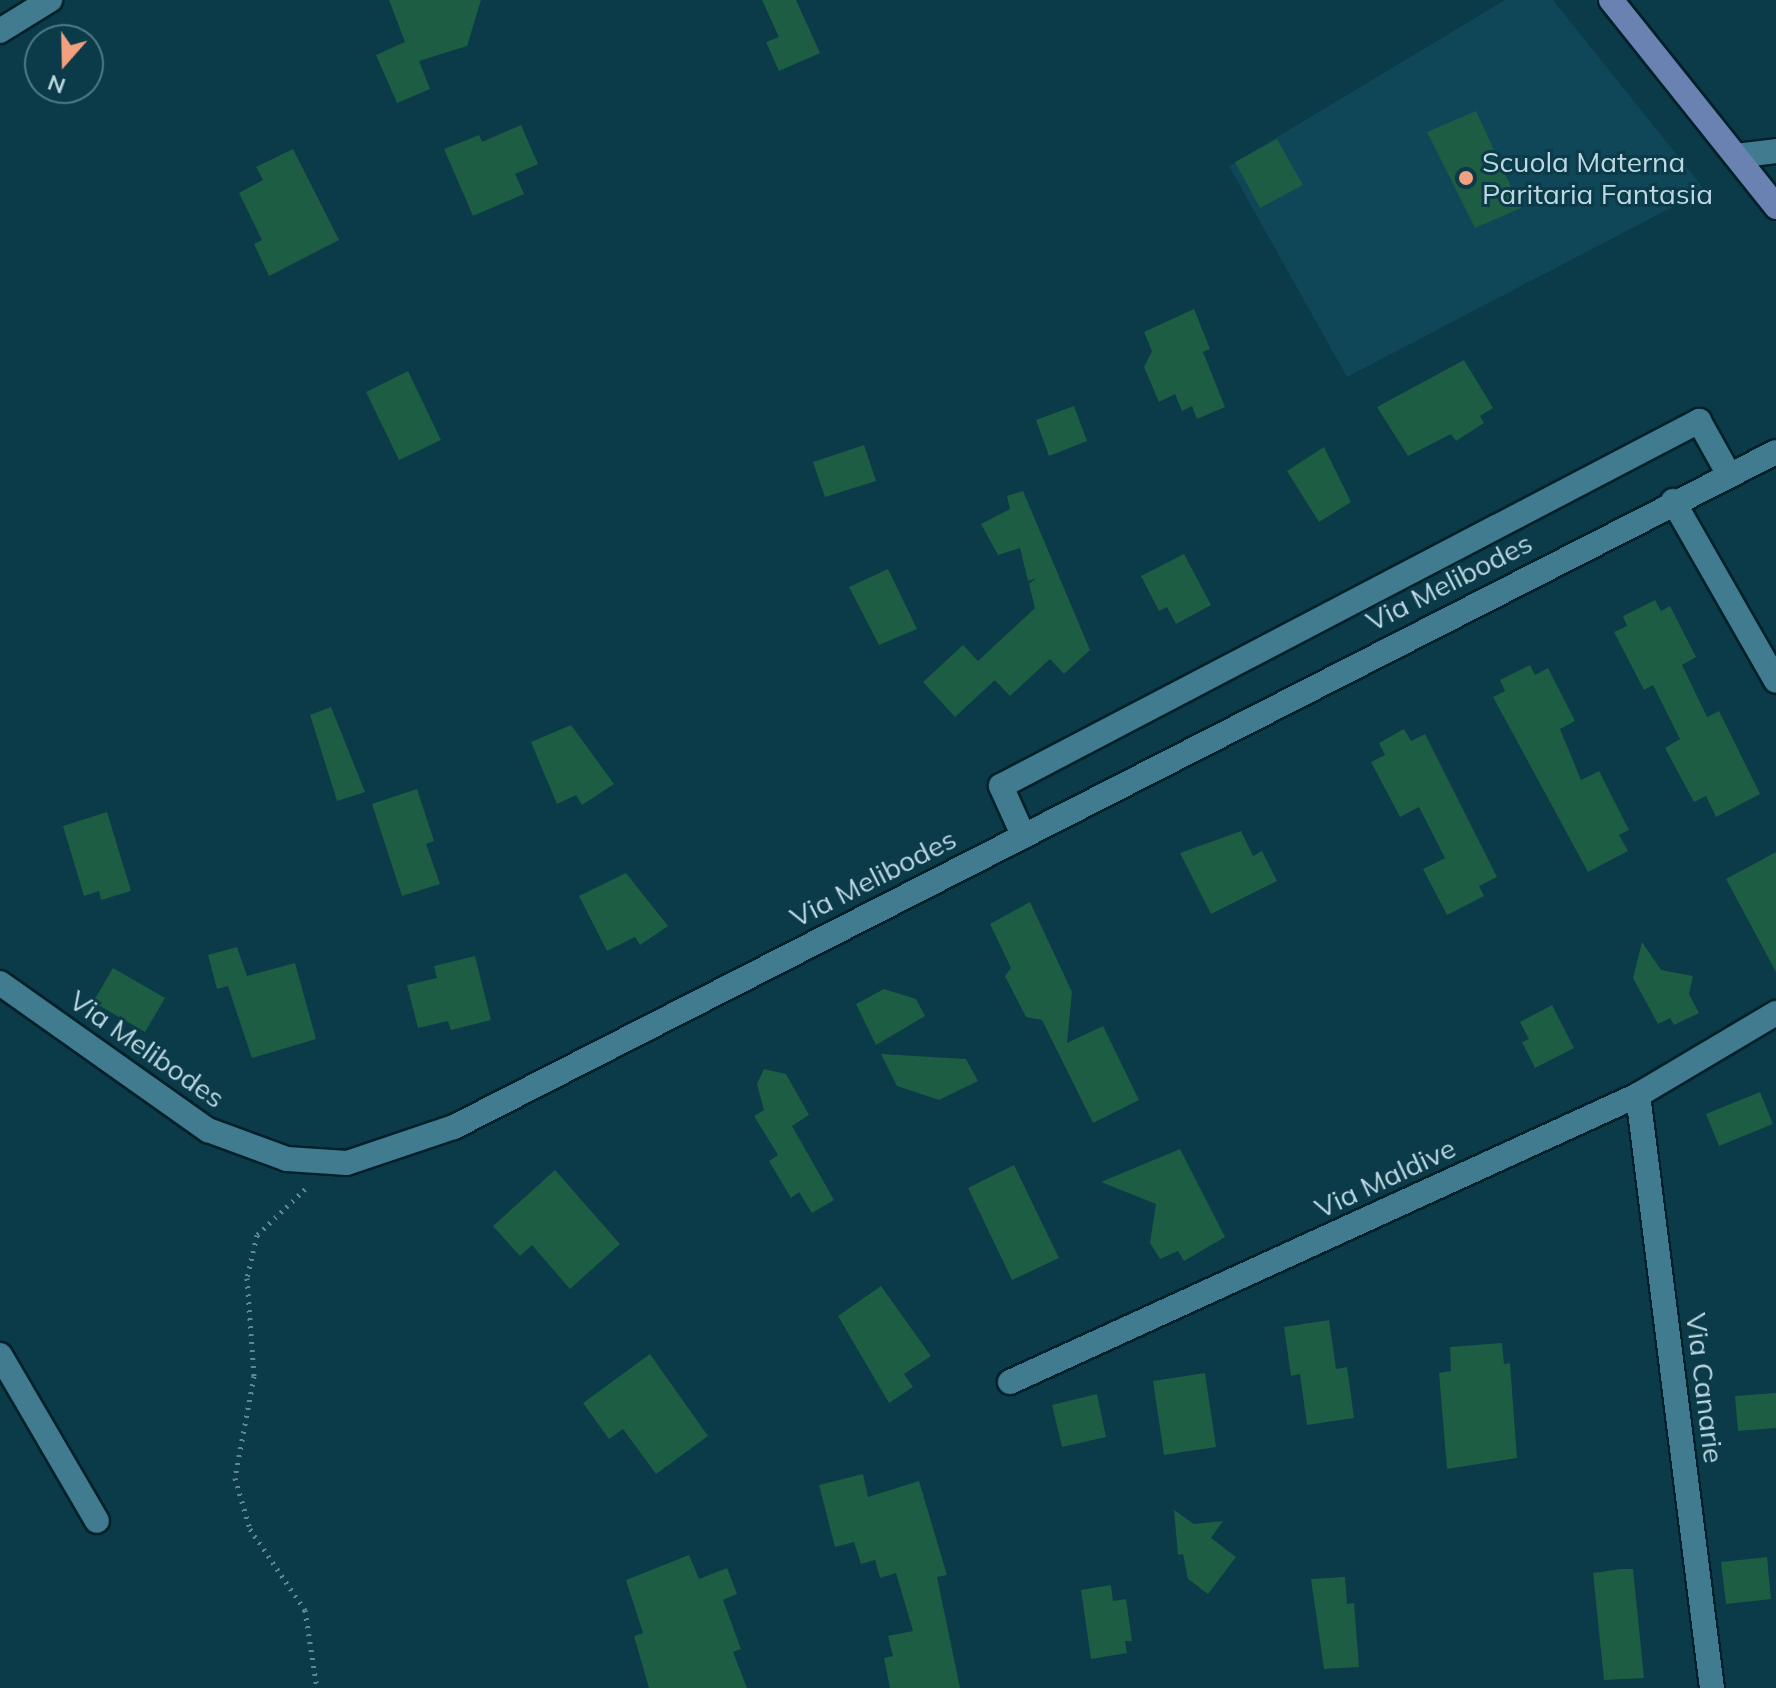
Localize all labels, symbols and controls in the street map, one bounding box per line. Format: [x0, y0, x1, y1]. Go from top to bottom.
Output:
north arrow [24, 24, 104, 104]
text: N [44, 69, 69, 101]
place label: Scuola Materna Paritaria Fantasia [1482, 145, 1713, 211]
marker: Scuola Materna Paritaria Fantasia [1457, 169, 1475, 187]
street label: Via Melibodes [1360, 526, 1538, 638]
street label: Via Melibodes [784, 822, 962, 934]
street label: Via Melibodes [63, 983, 231, 1115]
street label: Via Maldive [1309, 1131, 1461, 1225]
street label: Via Canarie [1679, 1311, 1731, 1465]

